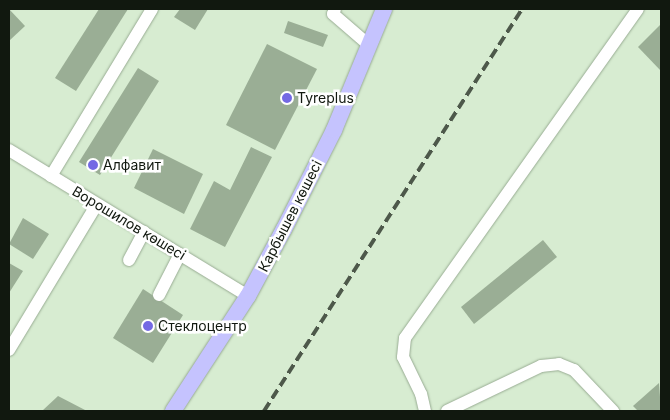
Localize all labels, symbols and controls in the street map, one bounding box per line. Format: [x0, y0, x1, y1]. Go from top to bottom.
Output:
place label: Tyreplus [297, 90, 354, 106]
marker: Tyreplus [281, 92, 293, 104]
place label: Алфавит [103, 157, 161, 173]
street label: Карбышев көшесі [255, 158, 325, 274]
marker: Алфавит [87, 159, 99, 171]
street label: Ворошилов көшесі [69, 182, 189, 264]
place label: Стеклоцентр [158, 318, 247, 334]
marker: Стеклоцентр [142, 320, 154, 332]

